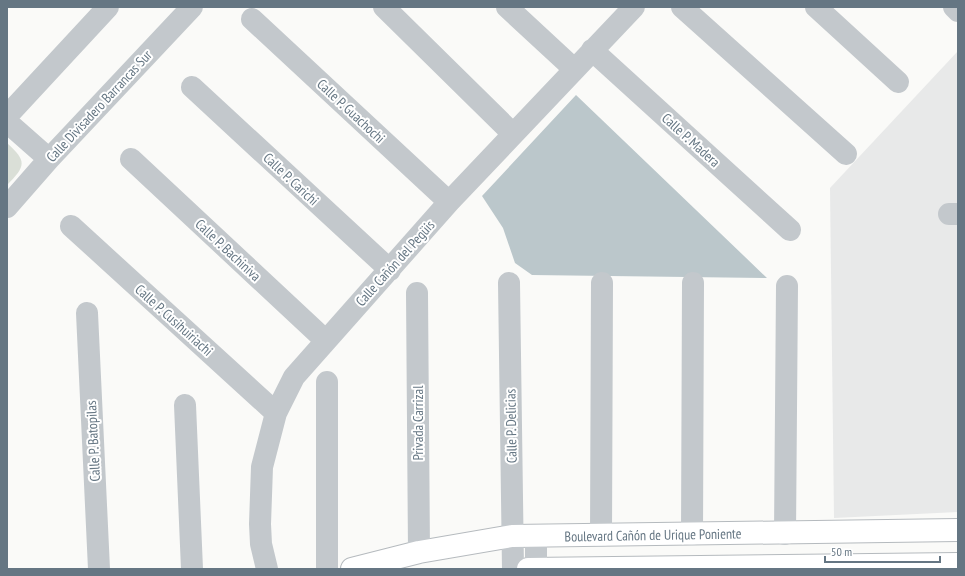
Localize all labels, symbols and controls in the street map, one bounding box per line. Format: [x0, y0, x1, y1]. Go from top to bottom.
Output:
street label: Calle Divisadero Barrancas Sur [42, 46, 156, 166]
street label: Calle P. Guachochi [313, 75, 389, 147]
street label: Calle P. Madera [658, 109, 724, 171]
street label: Calle P. Carichi [259, 149, 323, 209]
street label: Calle P. Bachiniva [191, 215, 265, 285]
street label: Calle Cañón del Pegüis [352, 216, 439, 310]
street label: Calle P. Cusihuiriachi [131, 280, 217, 360]
street label: Privada Carrizal [409, 385, 427, 460]
street label: Calle P. Delicias [501, 388, 521, 463]
street label: Calle P. Batopilas [82, 400, 104, 482]
street label: Boulevard Cañón de Urique Poniente [564, 524, 742, 546]
scale bar [825, 538, 940, 564]
text: 50 m [831, 544, 852, 559]

